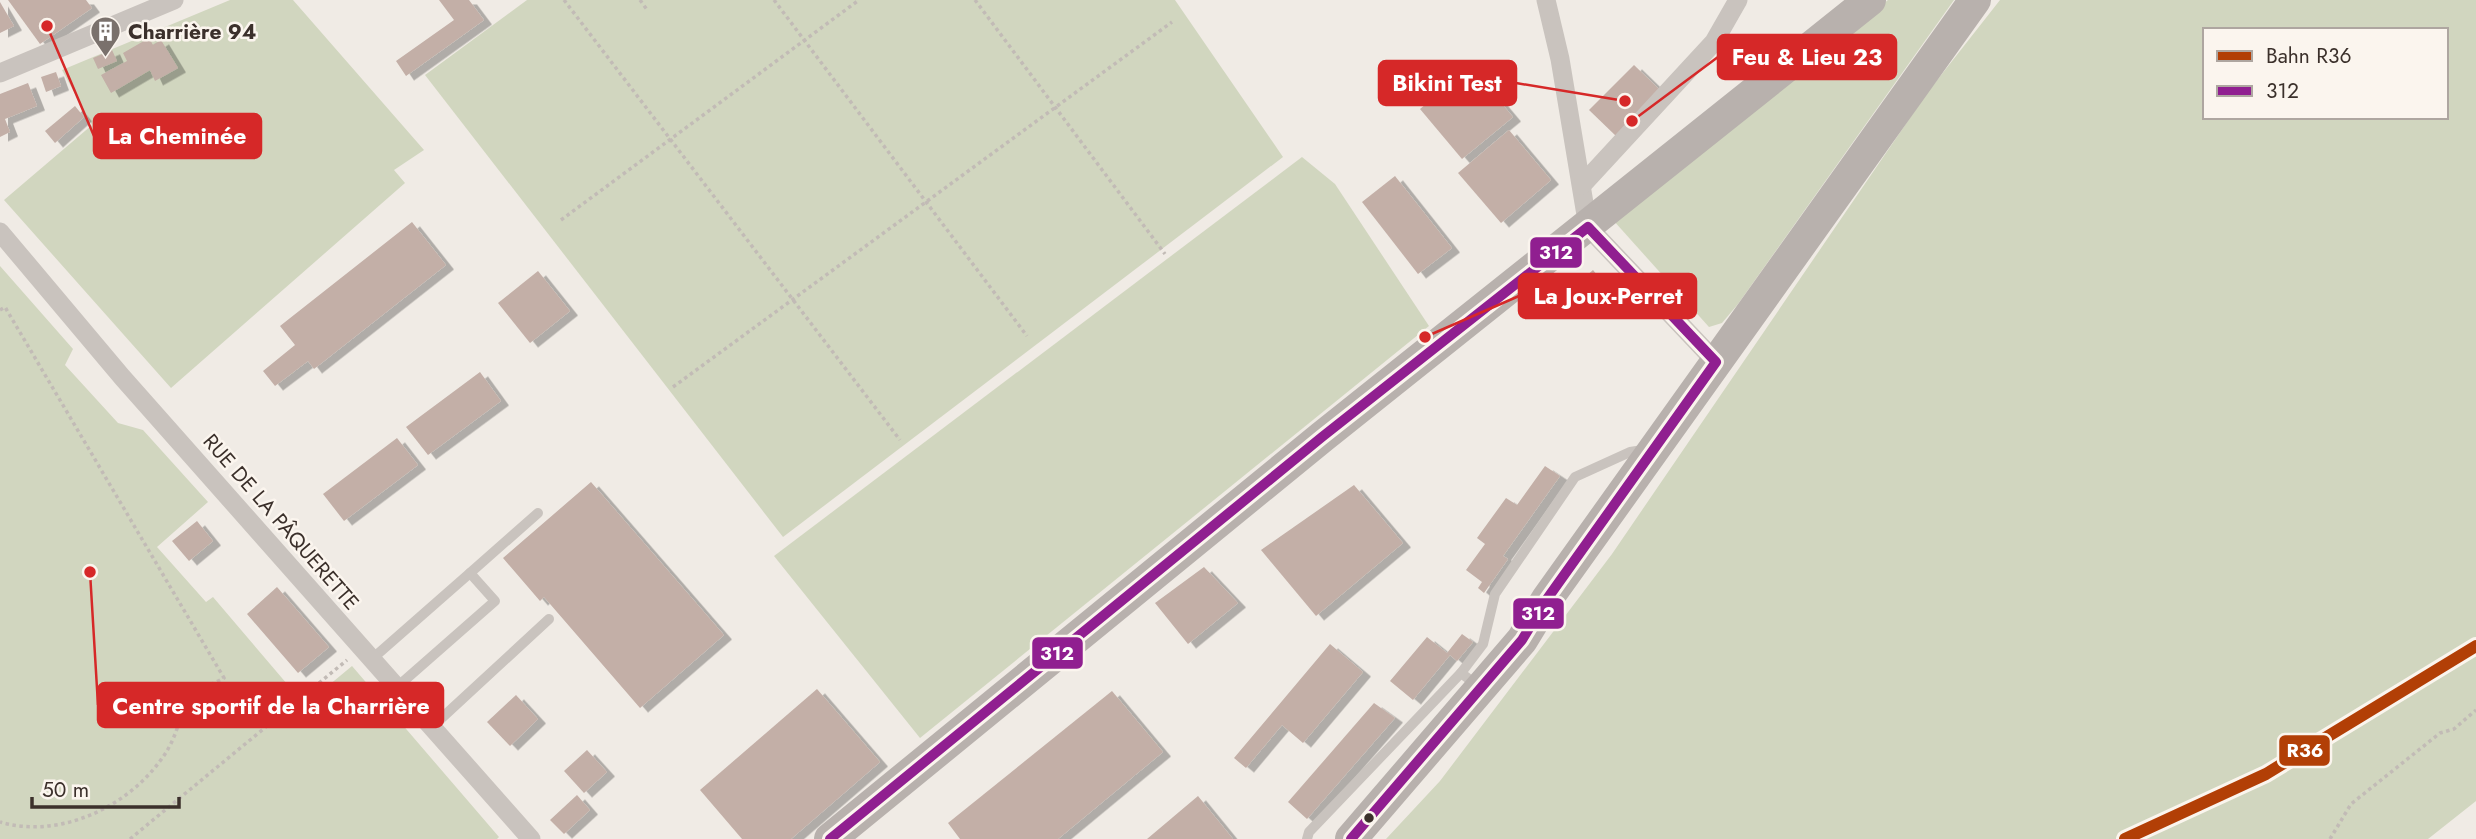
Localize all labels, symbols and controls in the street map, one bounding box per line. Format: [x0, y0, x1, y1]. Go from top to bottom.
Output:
building icon: Charrière 94 [88, 15, 122, 59]
place label: Charrière 94 [128, 17, 256, 47]
legend [2203, 28, 2448, 119]
callout: Feu & Lieu 23 [1718, 35, 1896, 79]
text: Feu & Lieu 23 [1732, 40, 1882, 74]
text: Bahn R36 [2266, 41, 2352, 71]
callout: Bikini Test [1379, 61, 1516, 105]
text: Bikini Test [1392, 66, 1502, 100]
text: 312 [2266, 76, 2299, 106]
callout: La Cheminée [94, 114, 261, 158]
text: La Cheminée [108, 119, 246, 153]
line badge: 312 [1529, 236, 1583, 269]
text: 312 [1539, 239, 1573, 266]
callout: La Joux-Perret [1519, 274, 1696, 318]
text: La Joux-Perret [1533, 279, 1683, 313]
street label: RUE DE LA PÂQUERETTE [196, 427, 366, 617]
line badge: 312 [1512, 597, 1565, 630]
text: 312 [1521, 600, 1555, 627]
line badge: 312 [1031, 636, 1084, 670]
text: 312 [1040, 640, 1074, 667]
callout: Centre sportif de la Charrière [98, 683, 443, 727]
text: Centre sportif de la Charrière [112, 689, 430, 723]
line badge: R36 [2278, 734, 2331, 767]
text: R36 [2287, 737, 2323, 764]
scale bar [32, 766, 178, 810]
text: 50 m [42, 775, 89, 805]
unlabelled marker [1362, 811, 1376, 825]

